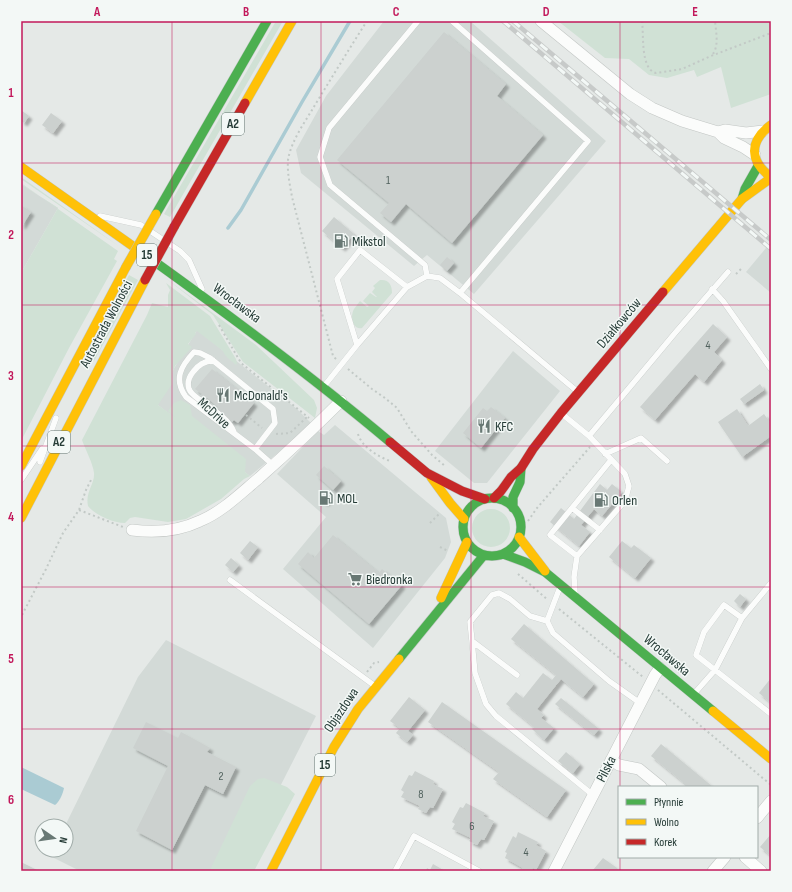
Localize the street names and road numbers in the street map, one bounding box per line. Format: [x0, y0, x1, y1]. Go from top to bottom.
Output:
road number: A2 [222, 113, 244, 135]
road number: 15 [137, 244, 157, 266]
street label: Autostrada Wolności [75, 278, 136, 371]
street label: Wrocławska [210, 279, 264, 327]
street label: Działkowców [593, 294, 645, 352]
street label: McDrive [194, 394, 234, 432]
road number: A2 [48, 431, 70, 453]
street label: Wrocławska [640, 631, 694, 679]
street label: Objazdowa [320, 684, 362, 736]
street label: Pilska [592, 753, 620, 785]
road number: 15 [315, 754, 335, 776]

